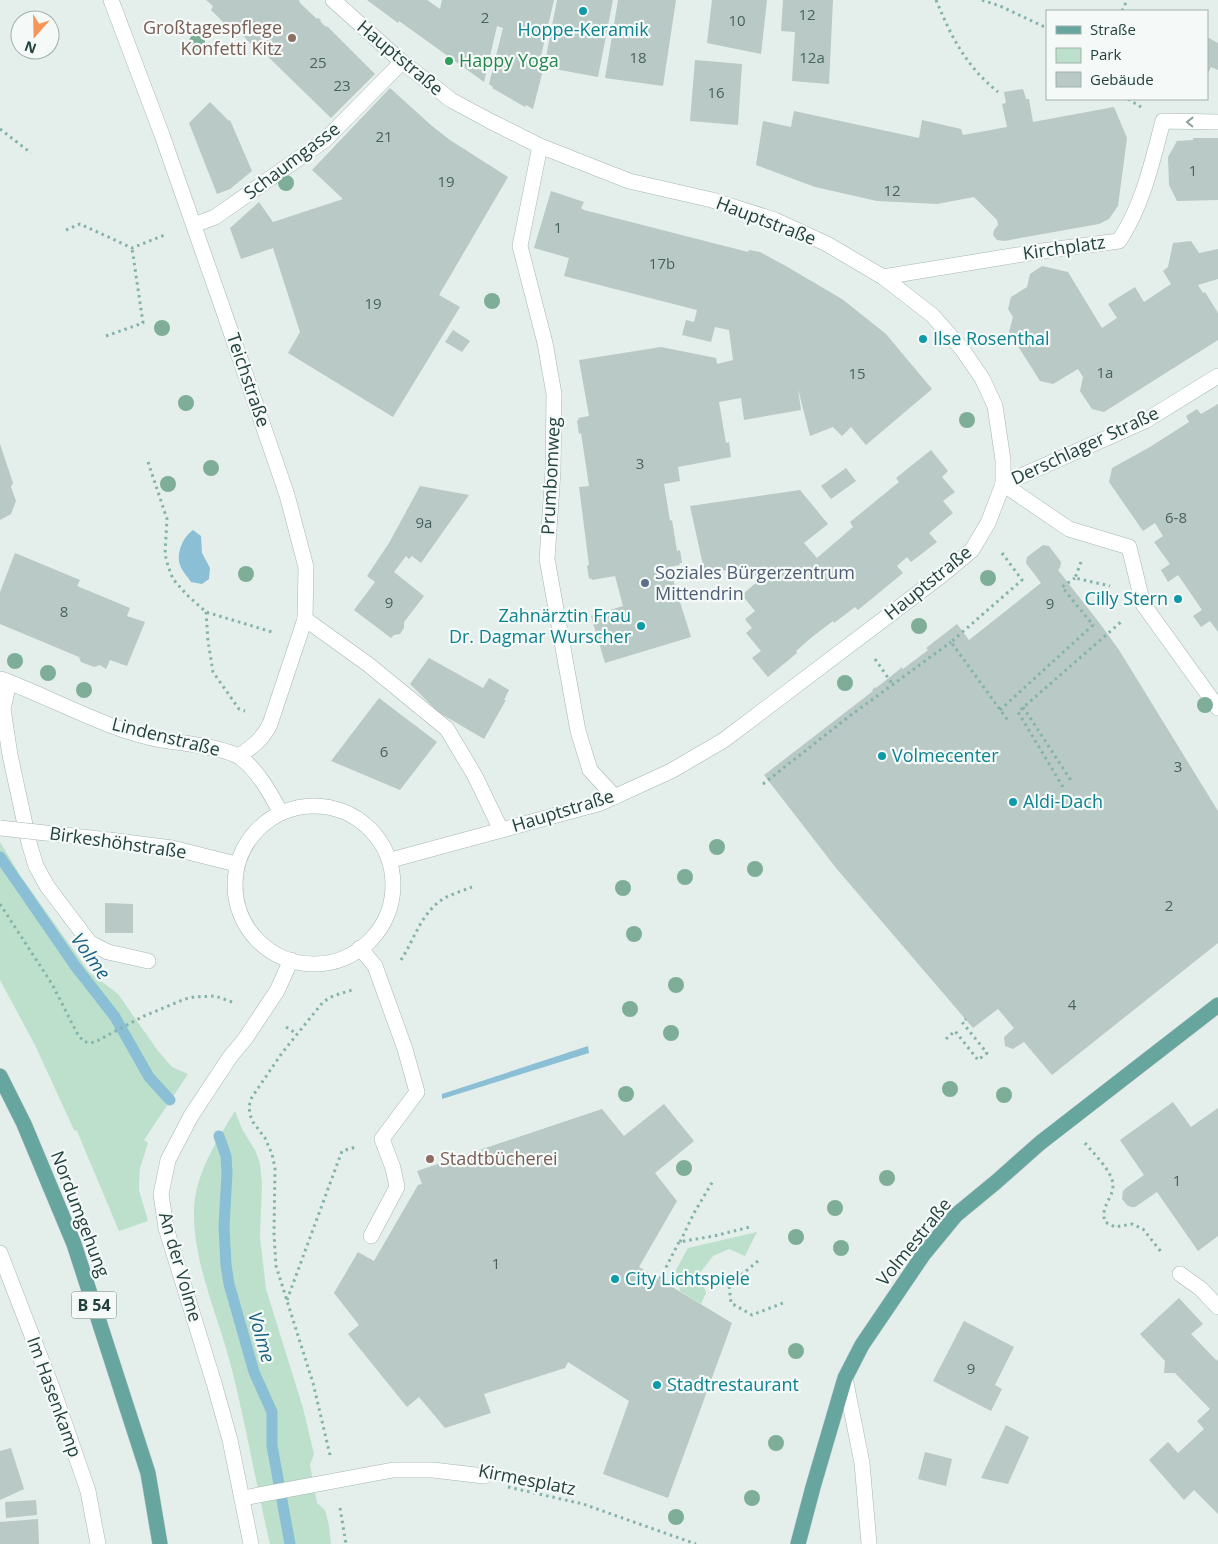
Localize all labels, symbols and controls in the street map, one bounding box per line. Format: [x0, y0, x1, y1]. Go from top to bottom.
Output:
house number: 12 [798, 4, 816, 24]
marker: Hoppe-Keramik [577, 5, 589, 17]
house number: 2 [481, 7, 489, 27]
north arrow [10, 10, 60, 60]
house number: 10 [728, 10, 746, 30]
legend [1046, 10, 1208, 100]
street label: Hauptstraße [353, 14, 449, 100]
place label: Großtagespflege Konfetti Kitz [143, 15, 282, 60]
place label: Hoppe-Keramik [517, 17, 649, 41]
text: Straße [1090, 19, 1136, 39]
marker: Großtagespflege Konfetti Kitz [286, 32, 298, 44]
text: N [22, 37, 39, 59]
text: Park [1090, 44, 1121, 64]
house number: 18 [629, 47, 647, 67]
house number: 12a [799, 47, 825, 67]
place label: Happy Yoga [459, 48, 559, 72]
house number: 25 [309, 52, 327, 72]
marker: Happy Yoga [443, 55, 455, 67]
text: Gebäude [1090, 69, 1154, 89]
house number: 23 [333, 75, 351, 95]
house number: 16 [707, 82, 725, 102]
street label: Schaumgasse [239, 116, 344, 204]
one-way arrow [1186, 117, 1194, 127]
house number: 21 [375, 126, 393, 146]
house number: 1 [1189, 160, 1197, 180]
house number: 19 [437, 171, 455, 191]
house number: 12 [883, 180, 901, 200]
street label: Hauptstraße [713, 190, 820, 250]
house number: 1 [554, 217, 562, 237]
street label: Kirchplatz [1021, 229, 1107, 265]
house number: 17b [649, 253, 675, 273]
house number: 19 [364, 293, 382, 313]
place label: Ilse Rosenthal [933, 326, 1050, 350]
street label: Teichstraße [222, 329, 276, 430]
marker: Ilse Rosenthal [917, 333, 929, 345]
house number: 1a [1097, 362, 1113, 382]
house number: 15 [848, 363, 866, 383]
street label: Derschlager Straße [1007, 400, 1162, 490]
street label: Prumbomweg [535, 416, 565, 536]
house number: 3 [636, 453, 644, 473]
house number: 6-8 [1165, 507, 1187, 527]
house number: 9a [416, 512, 432, 532]
street label: Hauptstraße [879, 540, 976, 625]
place label: Soziales Bürgerzentrum Mittendrin [655, 560, 855, 605]
marker: Soziales Bürgerzentrum Mittendrin [639, 577, 651, 589]
place label: Cilly Stern [1085, 586, 1168, 610]
house number: 9 [385, 592, 393, 612]
house number: 9 [1046, 593, 1054, 613]
marker: Cilly Stern [1172, 593, 1184, 605]
house number: 8 [60, 601, 68, 621]
place label: Zahnärztin Frau Dr. Dagmar Wurscher [449, 603, 632, 648]
marker: Zahnärztin Frau Dr. Dagmar Wurscher [635, 620, 647, 632]
street label: Lindenstraße [110, 711, 223, 761]
house number: 6 [380, 741, 388, 761]
place label: Volmecenter [892, 743, 999, 767]
marker: Volmecenter [876, 750, 888, 762]
house number: 3 [1174, 756, 1182, 776]
street label: Hauptstraße [509, 783, 617, 837]
place label: Aldi-Dach [1023, 789, 1103, 813]
marker: Aldi-Dach [1007, 796, 1019, 808]
street label: Birkeshöhstraße [48, 821, 188, 864]
house number: 2 [1165, 895, 1173, 915]
water label: Volme [65, 927, 117, 985]
house number: 4 [1068, 994, 1077, 1014]
place label: Stadtbücherei [440, 1146, 558, 1170]
street label: Nordumgehung [46, 1147, 116, 1280]
marker: Stadtbücherei [424, 1153, 436, 1165]
house number: 1 [1173, 1170, 1181, 1190]
street label: Volmestraße [870, 1192, 956, 1290]
street label: An der Volme [154, 1209, 208, 1324]
house number: 1 [492, 1253, 500, 1273]
place label: City Lichtspiele [625, 1266, 750, 1290]
marker: City Lichtspiele [609, 1273, 621, 1285]
road number: B 54 [72, 1292, 116, 1318]
water label: Volme [242, 1308, 282, 1366]
street label: Im Hasenkamp [22, 1333, 88, 1460]
house number: 9 [967, 1358, 975, 1378]
place label: Stadtrestaurant [667, 1372, 799, 1396]
marker: Stadtrestaurant [651, 1379, 663, 1391]
street label: Kirmesplatz [476, 1458, 578, 1500]

